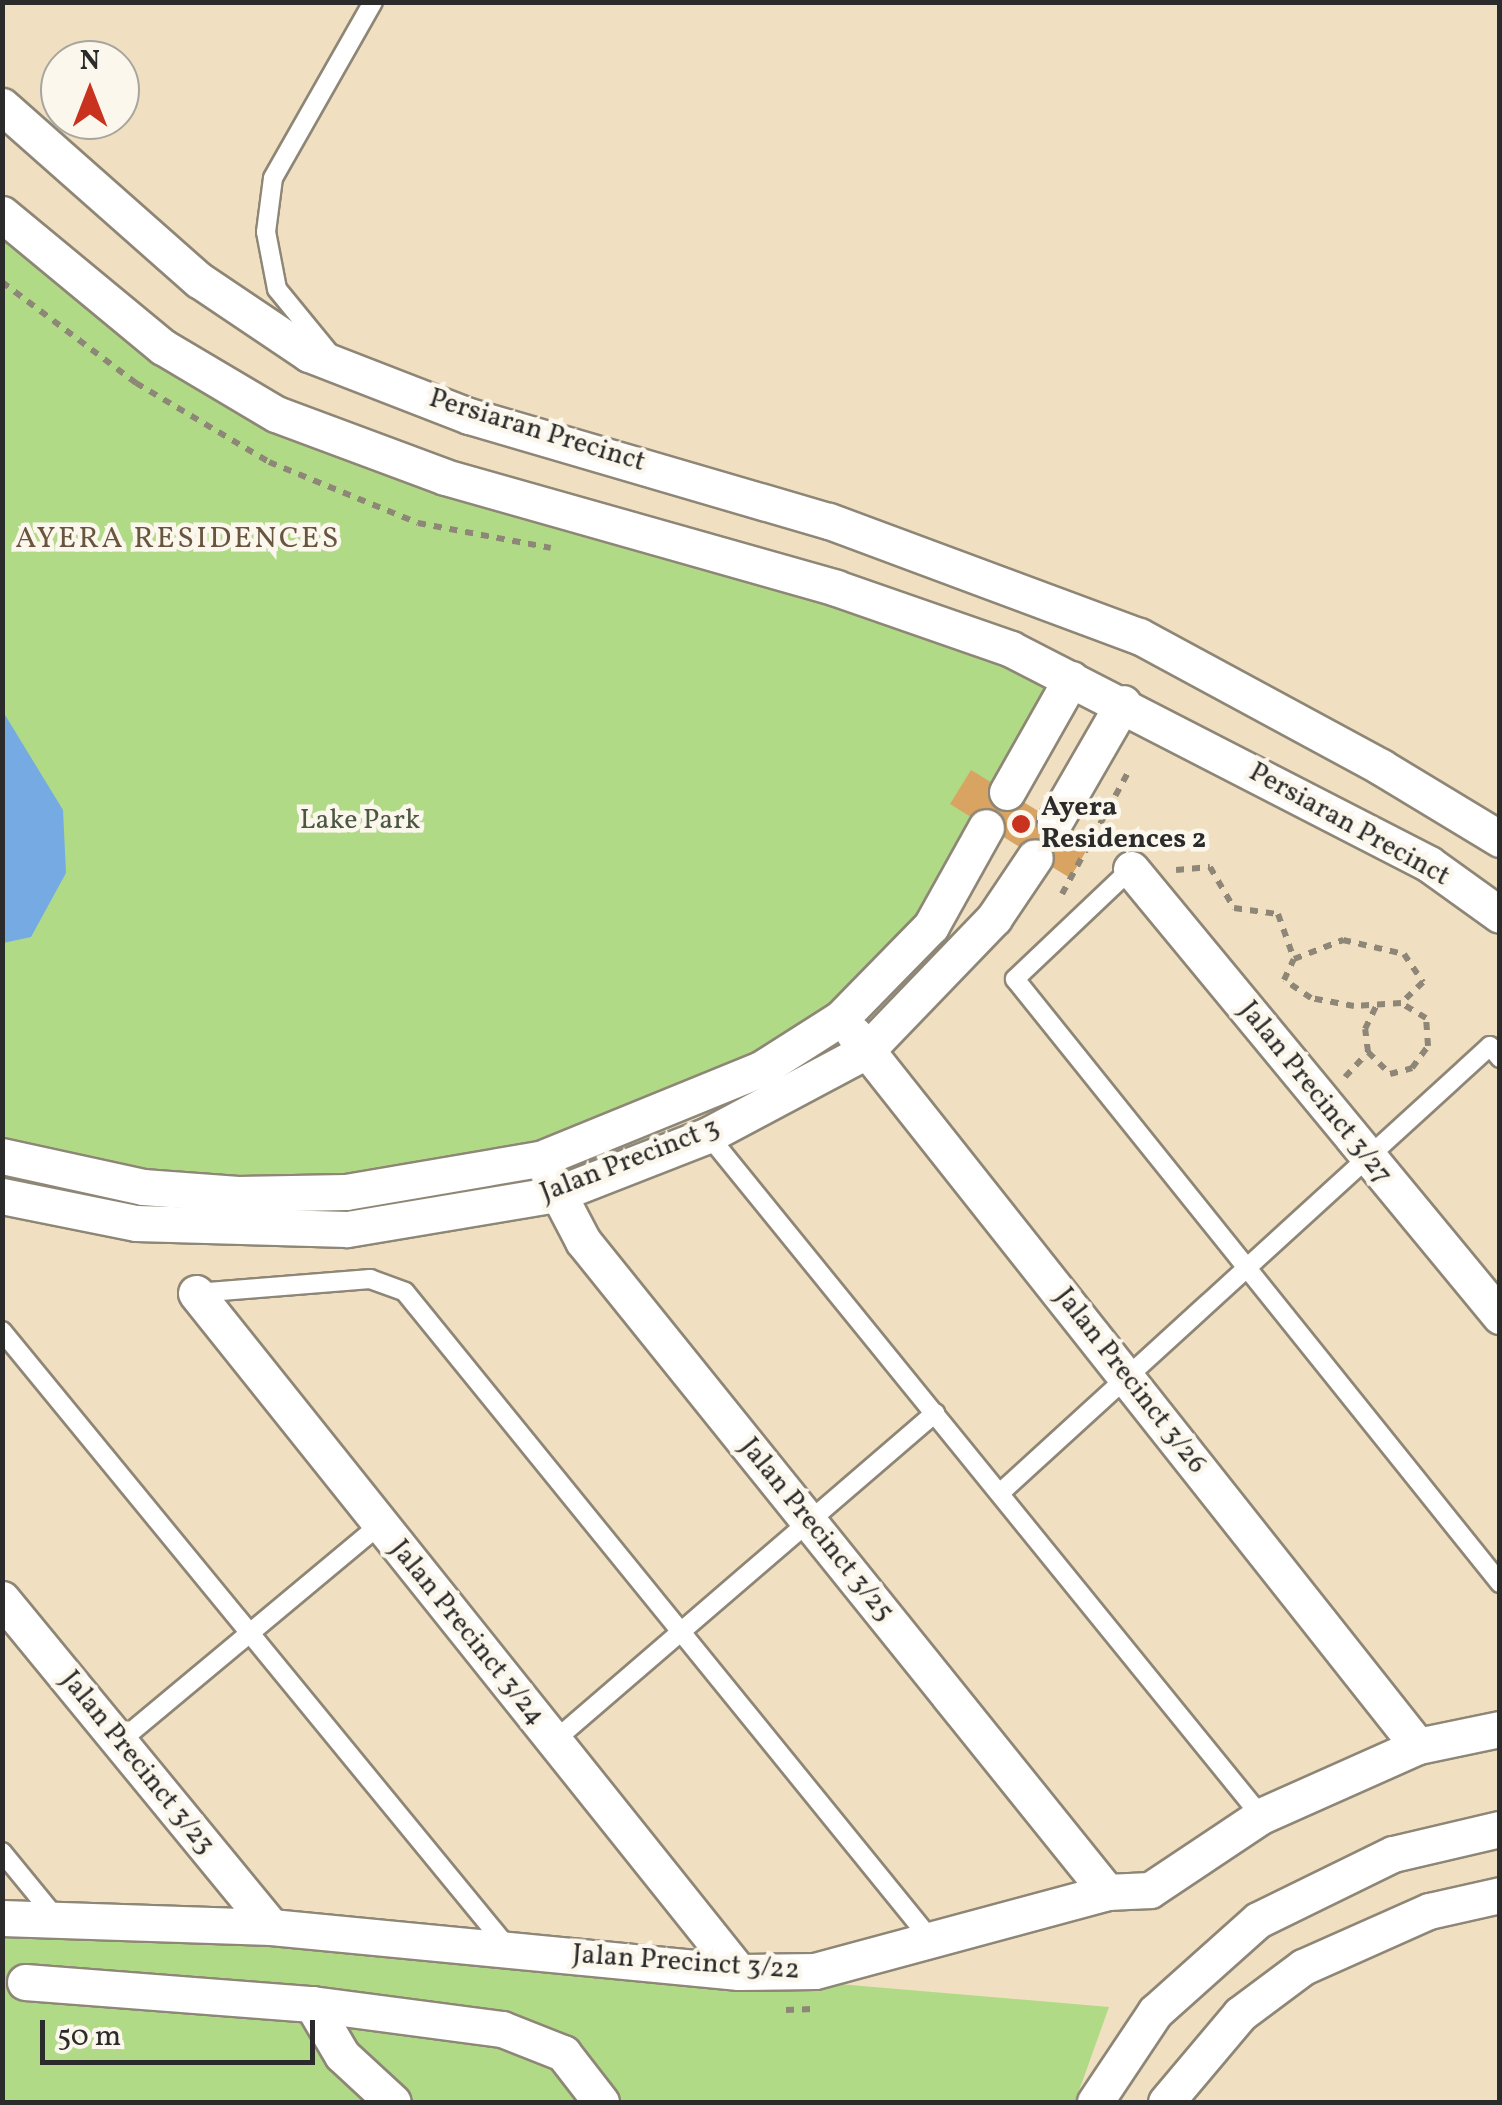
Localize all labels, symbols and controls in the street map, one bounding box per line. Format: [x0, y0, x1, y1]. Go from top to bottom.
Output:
north arrow [40, 40, 140, 140]
text: N [80, 42, 100, 81]
street label: Persiaran Precinct [425, 382, 649, 480]
district label: AYERA RESIDENCES [15, 521, 341, 557]
street label: Persiaran Precinct [1243, 756, 1455, 894]
place label: Ayera Residences 2 [1041, 791, 1206, 857]
park label: Lake Park [300, 804, 420, 838]
marker: Ayera Residences 2 [1010, 813, 1032, 835]
street label: Jalan Precinct 3/27 [1231, 995, 1399, 1191]
street label: Jalan Precinct 3 [536, 1111, 724, 1211]
street label: Jalan Precinct 3/26 [1047, 1281, 1213, 1481]
street label: Jalan Precinct 3/25 [732, 1431, 900, 1629]
street label: Jalan Precinct 3/24 [382, 1534, 552, 1732]
street label: Jalan Precinct 3/23 [53, 1664, 221, 1862]
street label: Jalan Precinct 3/22 [571, 1938, 801, 1988]
scale bar [45, 2000, 320, 2062]
text: 50 m [57, 2016, 121, 2058]

